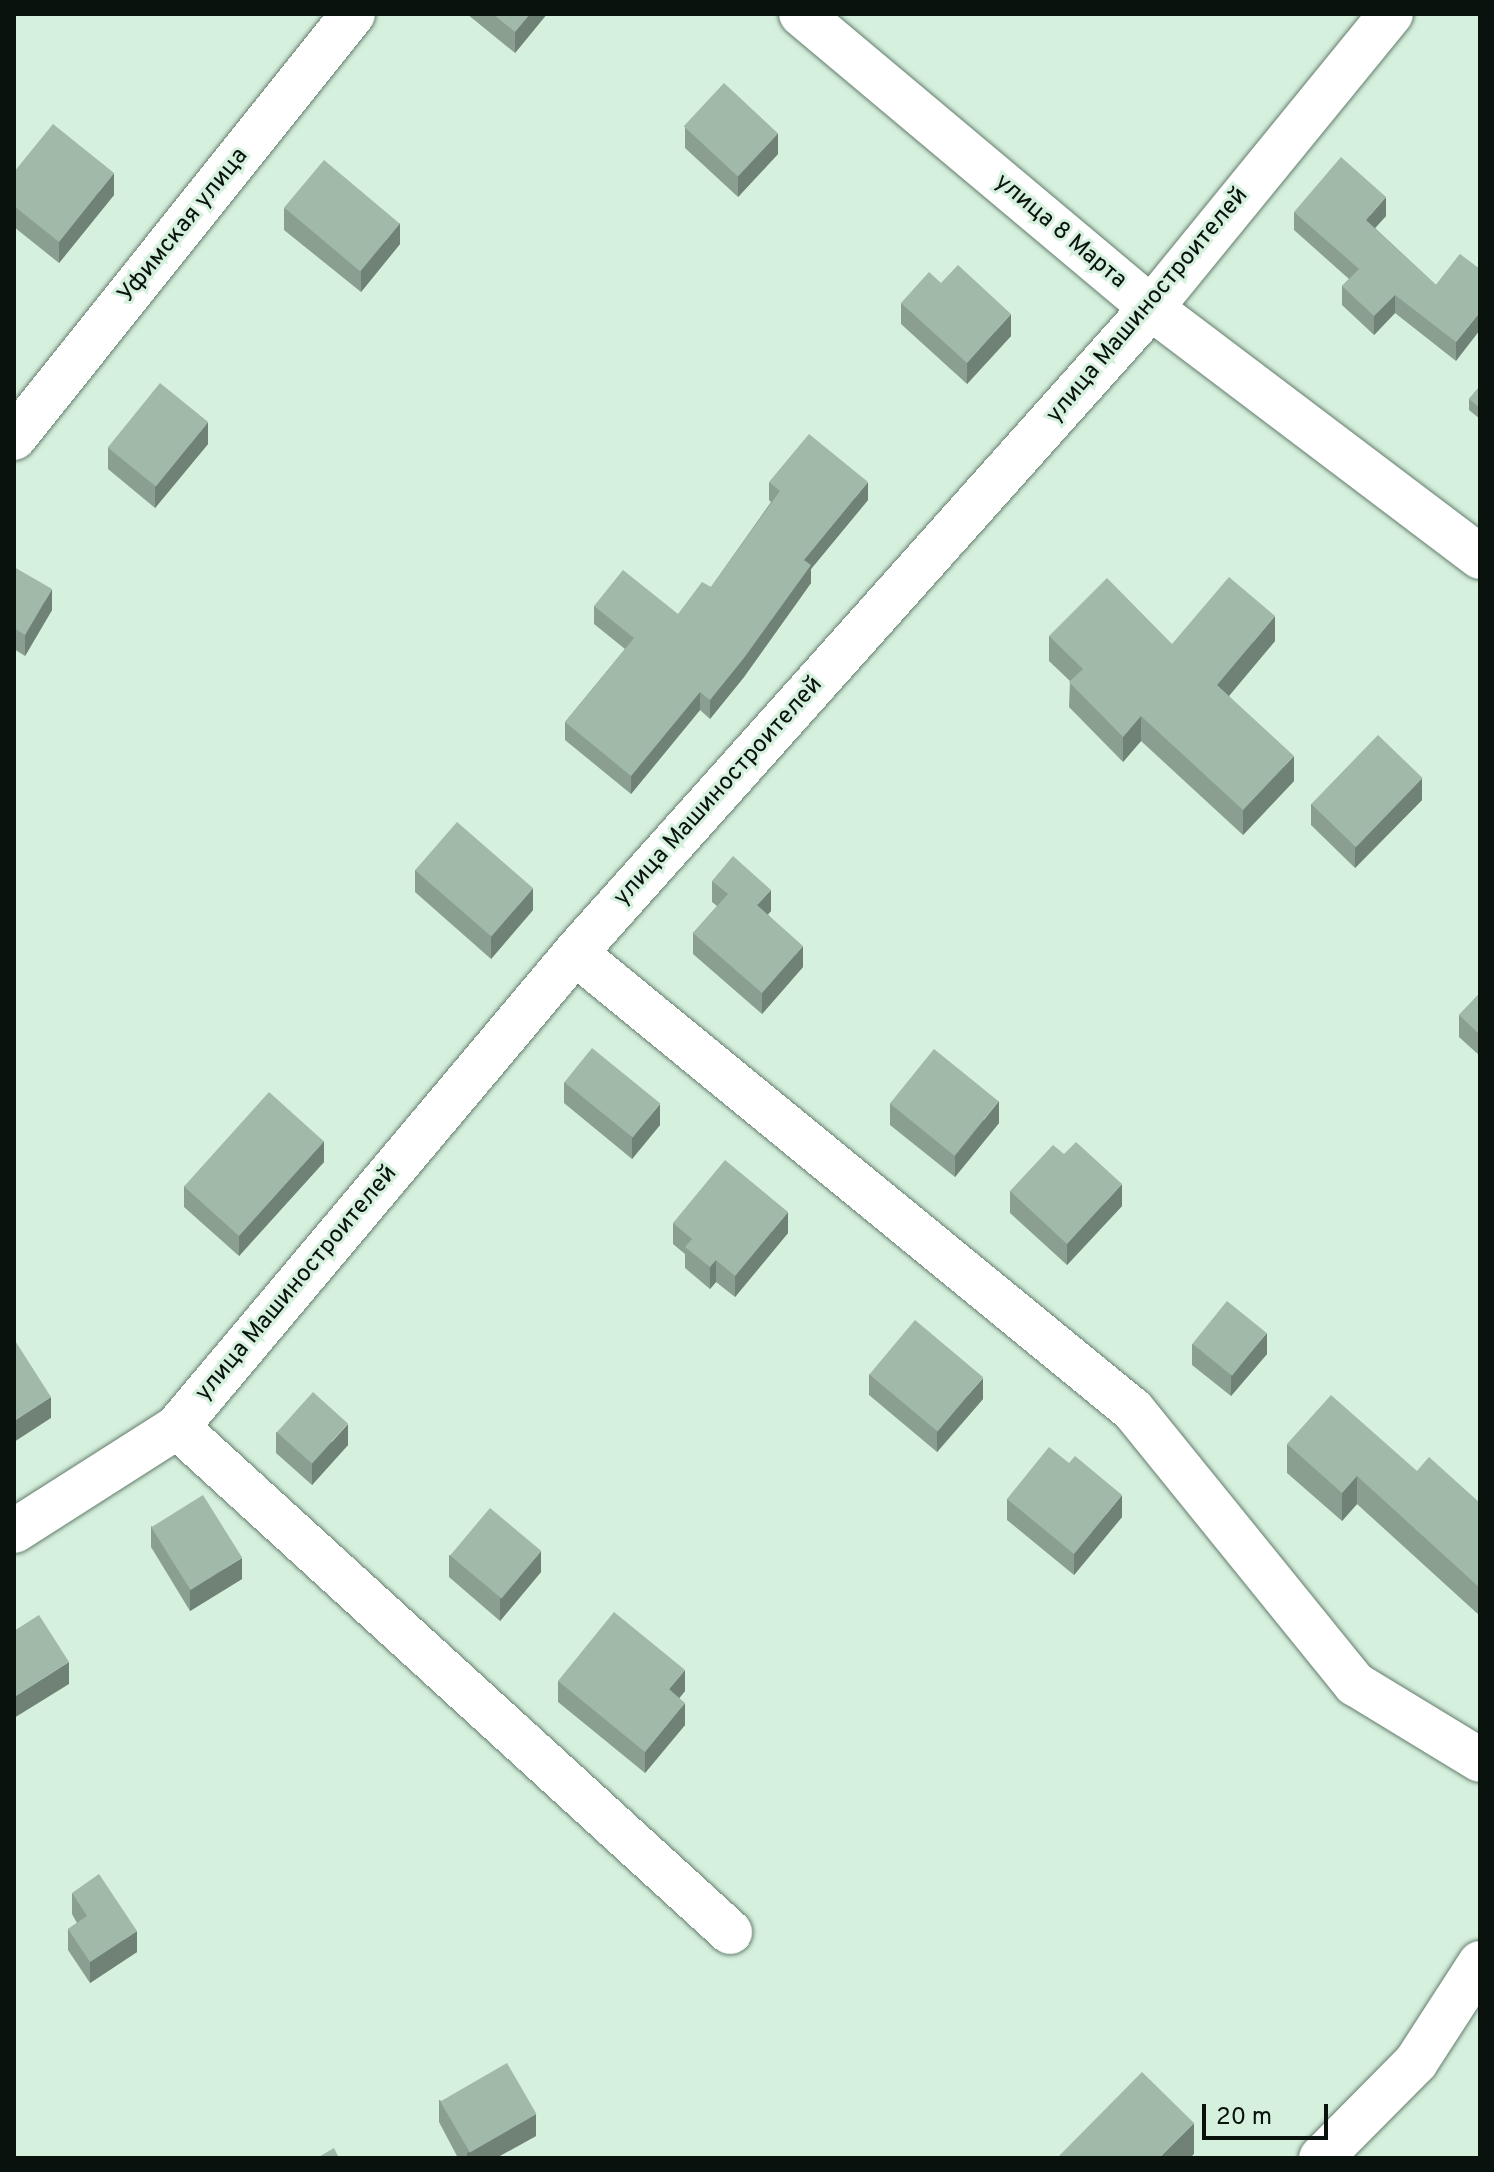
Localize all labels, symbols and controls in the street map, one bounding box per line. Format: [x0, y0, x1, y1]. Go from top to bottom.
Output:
street label: Уфимская улица [113, 143, 255, 309]
street label: улица 8 Марта [988, 168, 1132, 296]
street label: улица Машиностроителей [1041, 182, 1255, 430]
street label: улица Машиностроителей [608, 671, 830, 913]
street label: улица Машиностроителей [190, 1160, 404, 1408]
scale bar [1206, 2088, 1332, 2138]
text: 20 m [1216, 2103, 1272, 2133]

